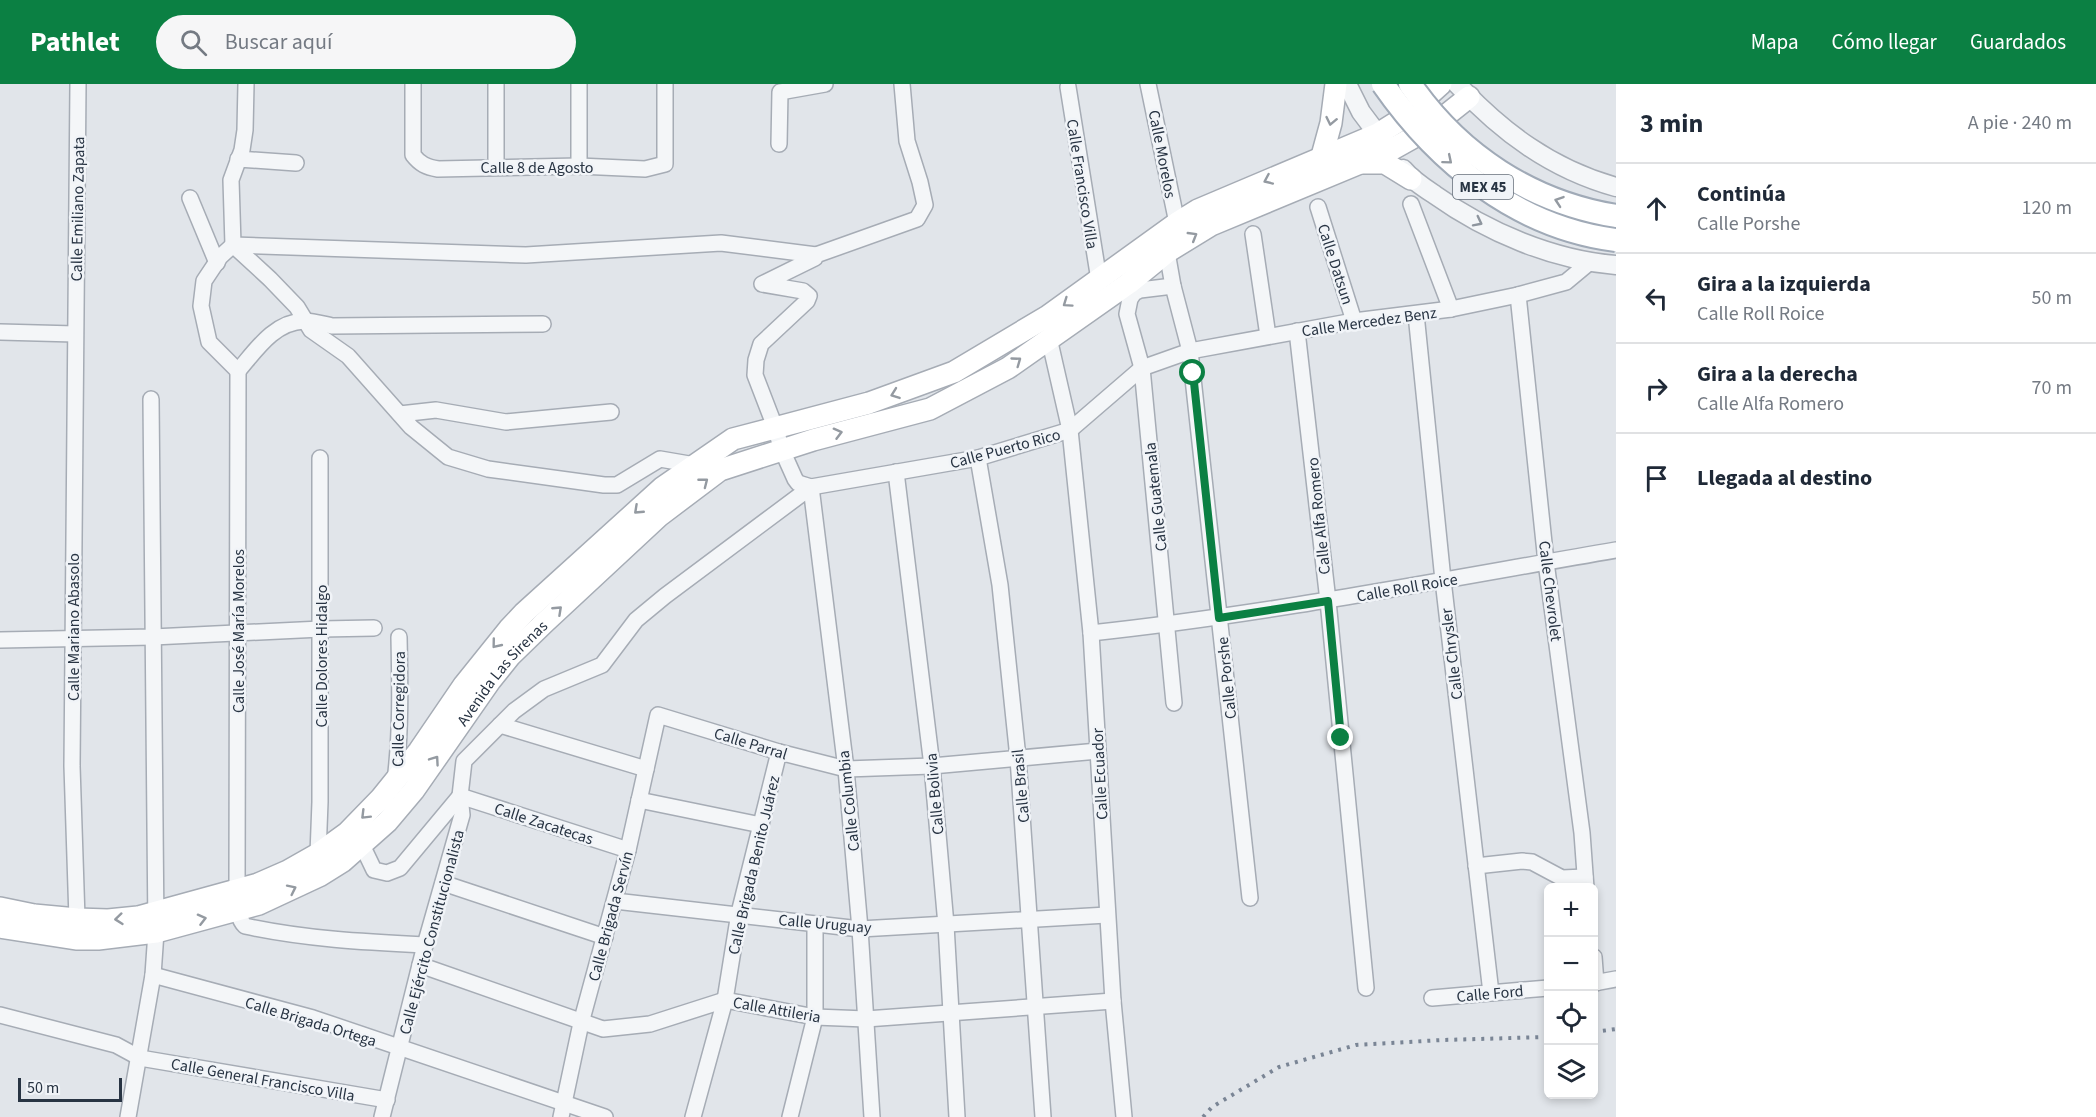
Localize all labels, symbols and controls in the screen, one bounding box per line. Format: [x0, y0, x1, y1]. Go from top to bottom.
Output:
search box [156, 15, 576, 69]
text: Pathlet [30, 22, 120, 62]
icon: search [177, 26, 210, 59]
text: Buscar aquí [225, 26, 332, 58]
text: Mapa [1751, 27, 1799, 57]
text: Cómo llegar [1832, 27, 1937, 57]
text: Guardados [1970, 27, 2066, 57]
text: 3 min [1640, 105, 1703, 142]
street label: Calle Morelos [1143, 108, 1181, 201]
text: A pie · 240 m [1968, 109, 2072, 137]
one-way arrow [1325, 115, 1338, 125]
street label: Calle Francisco Villa [1061, 118, 1103, 251]
street label: Calle Emiliano Zapata [66, 136, 90, 282]
one-way arrow [1441, 152, 1452, 163]
street label: Calle 8 de Agosto [480, 157, 594, 179]
one-way arrow [1264, 173, 1275, 185]
road number: MEX 45 [1453, 175, 1513, 199]
text: Continúa [1697, 178, 1786, 210]
icon: ahead [1640, 192, 1673, 225]
text: 120 m [2022, 194, 2072, 222]
one-way arrow [1554, 196, 1565, 209]
text: Calle Porshe [1697, 210, 1800, 238]
one-way arrow [1471, 215, 1482, 226]
street label: Calle Datsun [1312, 221, 1358, 307]
one-way arrow [1187, 232, 1197, 244]
text: Gira a la izquierda [1697, 268, 1871, 300]
icon: left [1640, 282, 1673, 315]
text: 50 m [2032, 284, 2072, 312]
one-way arrow [1062, 296, 1073, 307]
text: Calle Roll Roice [1697, 300, 1824, 328]
street label: Calle Mercedez Benz [1300, 302, 1438, 342]
one-way arrow [1011, 358, 1022, 369]
text: Gira a la derecha [1697, 358, 1858, 390]
route start [1179, 359, 1205, 385]
icon: right [1640, 372, 1673, 405]
text: 70 m [2032, 374, 2072, 402]
one-way arrow [891, 386, 901, 399]
text: Calle Alfa Romero [1697, 390, 1844, 418]
street label: Calle Puerto Rico [948, 424, 1063, 474]
one-way arrow [832, 428, 843, 440]
street label: Calle Guatemala [1139, 441, 1173, 553]
street label: Calle Alfa Romero [1302, 456, 1336, 576]
icon: arrive [1640, 462, 1673, 495]
text: Llegada al destino [1697, 462, 1872, 494]
one-way arrow [698, 478, 709, 489]
one-way arrow [634, 503, 644, 514]
street label: Calle Chevrolet [1533, 540, 1567, 643]
street label: Calle José María Morelos [228, 549, 250, 713]
street label: Calle Mariano Abasolo [63, 553, 85, 701]
street label: Calle Roll Roice [1355, 568, 1459, 608]
street label: Calle Dolores Hidalgo [311, 585, 333, 727]
one-way arrow [551, 606, 561, 617]
street label: Calle Chrysler [1435, 606, 1469, 701]
street label: Avenida Las Sirenas [452, 615, 553, 731]
street label: Calle Porshe [1212, 636, 1242, 720]
one-way arrow [493, 637, 504, 648]
street label: Calle Corregidora [387, 651, 411, 767]
street label: Calle Parral [711, 722, 790, 766]
route end [1327, 724, 1353, 750]
street label: Calle Ecuador [1087, 727, 1113, 820]
street label: Calle Brasil [1007, 748, 1035, 824]
street label: Calle Columbia [833, 749, 865, 852]
street label: Calle Bolivia [920, 752, 950, 836]
one-way arrow [428, 756, 439, 767]
street label: Calle Brigada Benito Juárez [723, 773, 785, 957]
street label: Calle Zacatecas [491, 798, 596, 850]
one-way arrow [362, 808, 373, 819]
street label: Calle Ejército Constitucionalista [394, 827, 470, 1037]
street label: Calle Brigada Servín [583, 849, 639, 984]
map controls [1544, 883, 1598, 1099]
button: + [1544, 883, 1598, 937]
one-way arrow [286, 885, 297, 897]
street label: Calle Uruguay [777, 909, 873, 939]
one-way arrow [115, 912, 124, 925]
one-way arrow [197, 914, 207, 927]
button: − [1544, 937, 1598, 991]
street label: Calle Ford [1456, 980, 1524, 1008]
street label: Calle Brigada Ortega [242, 991, 379, 1052]
street label: Calle Attileria [731, 991, 823, 1029]
button: locate [1544, 991, 1598, 1045]
button: layers [1544, 1045, 1598, 1099]
street label: Calle General Francisco Villa [169, 1053, 356, 1107]
scale bar [18, 1075, 122, 1102]
text: 50 m [27, 1077, 59, 1099]

